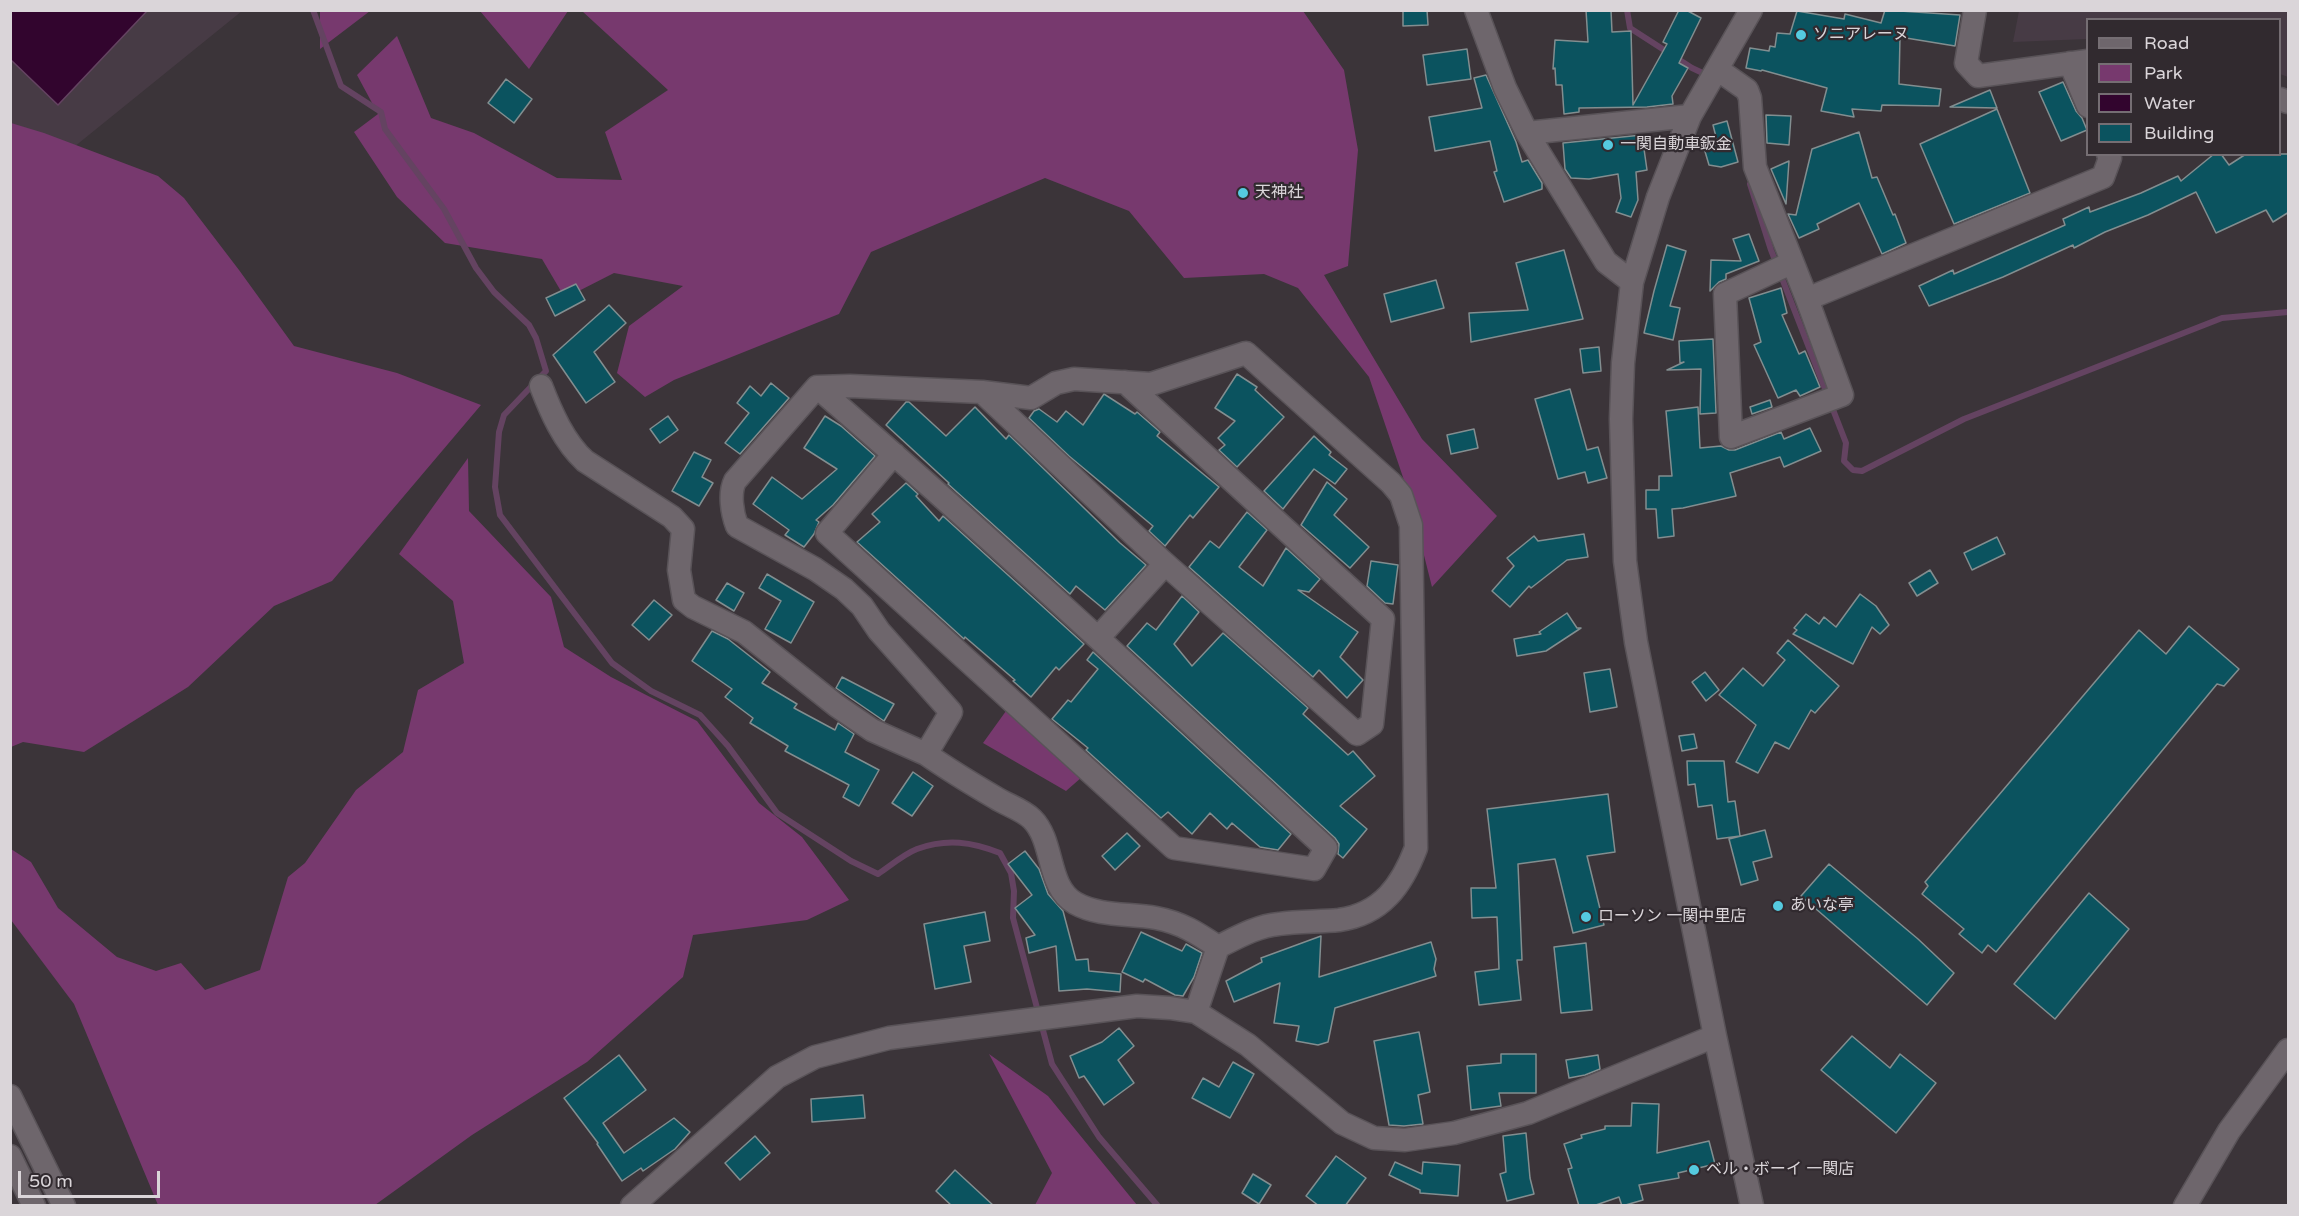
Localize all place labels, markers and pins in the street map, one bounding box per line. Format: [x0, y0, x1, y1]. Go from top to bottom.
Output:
place label: ソニアレーヌ [1813, 25, 1909, 45]
marker: ソニアレーヌ [1794, 28, 1808, 42]
place label: 一関自動車鈑金 [1620, 135, 1732, 155]
marker: 一関自動車鈑金 [1601, 138, 1615, 152]
place label: 天神社 [1255, 183, 1303, 203]
marker: 天神社 [1236, 186, 1250, 200]
place label: あいな亭 [1790, 896, 1854, 916]
marker: あいな亭 [1771, 899, 1785, 913]
place label: ローソン 一関中里店 [1598, 907, 1746, 927]
marker: ローソン 一関中里店 [1579, 910, 1593, 924]
place label: ベル・ボーイ 一関店 [1706, 1160, 1854, 1180]
marker: ベル・ボーイ 一関店 [1687, 1163, 1701, 1177]

